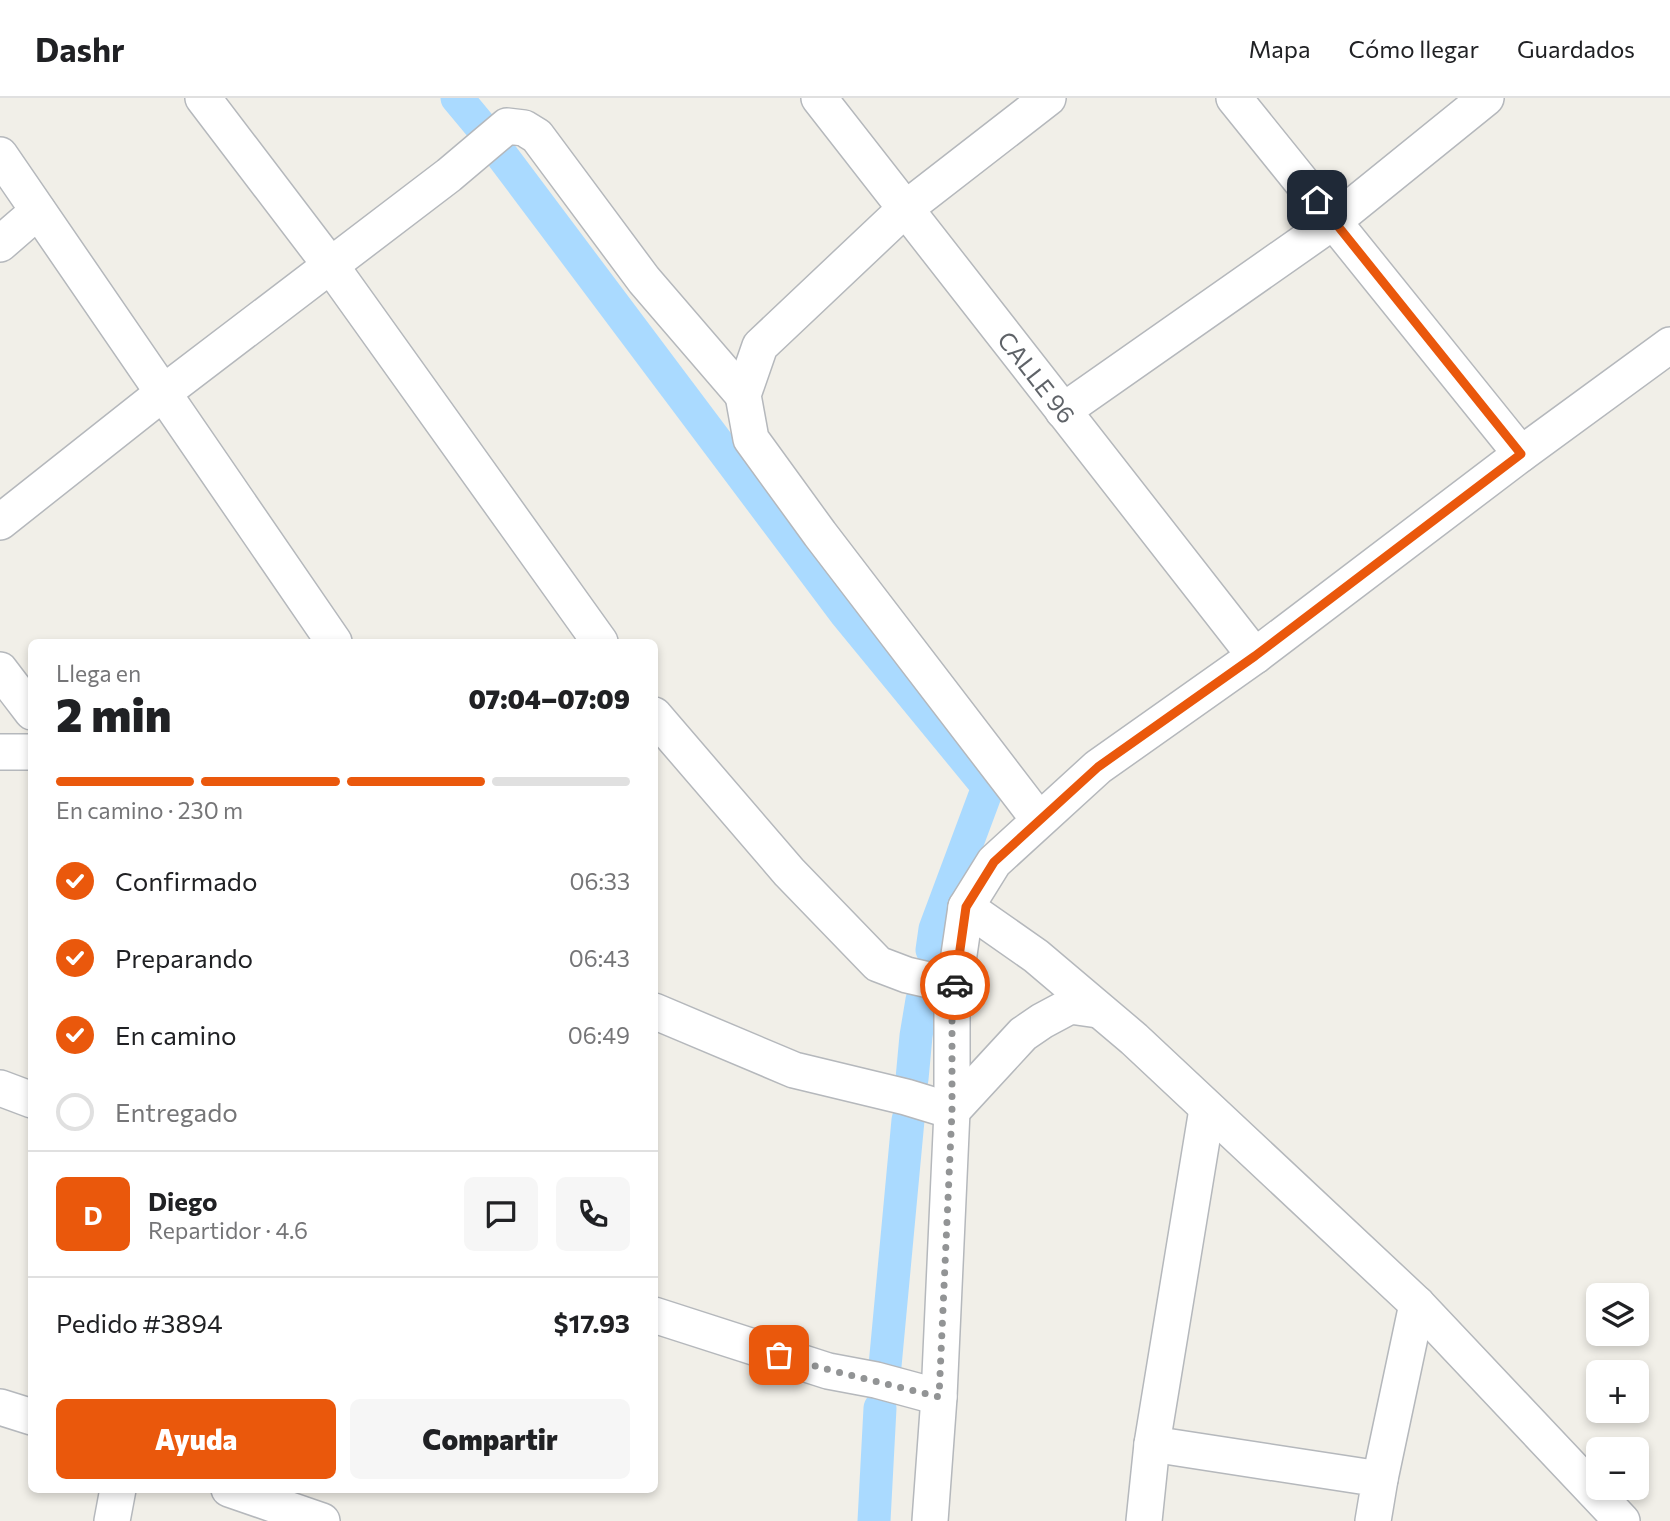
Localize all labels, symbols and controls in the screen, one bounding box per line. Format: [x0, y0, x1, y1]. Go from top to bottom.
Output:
text: Dashr [35, 28, 125, 69]
text: Mapa [1248, 34, 1311, 63]
text: Cómo llegar [1349, 34, 1479, 63]
text: Guardados [1517, 34, 1635, 63]
pin [1287, 170, 1347, 230]
icon: home [1298, 181, 1336, 219]
street label: CALLE 96 [992, 325, 1082, 429]
text: Llega en [56, 659, 141, 687]
text: 07:04–07:09 [468, 683, 630, 714]
text: 2 min [56, 685, 172, 741]
text: En camino · 230 m [56, 796, 243, 824]
icon: check [56, 862, 94, 900]
text: Confirmado [115, 865, 257, 896]
text: 06:33 [569, 867, 630, 895]
icon: check [56, 939, 94, 977]
text: Preparando [115, 942, 253, 973]
text: 06:43 [569, 944, 630, 972]
courier [920, 950, 990, 1020]
icon: car [936, 966, 974, 1004]
icon: check [56, 1016, 94, 1054]
text: En camino [115, 1019, 237, 1050]
text: 06:49 [568, 1021, 630, 1049]
text: Entregado [115, 1096, 238, 1127]
button: chat [464, 1177, 538, 1251]
button: phone [556, 1177, 630, 1251]
text: Diego [148, 1185, 218, 1216]
text: D [83, 1199, 103, 1230]
text: Repartidor · 4.6 [148, 1216, 308, 1244]
map controls [1586, 1283, 1649, 1500]
button: layers [1586, 1283, 1649, 1346]
text: Pedido #3894 [56, 1307, 223, 1338]
text: $17.93 [554, 1307, 630, 1338]
pin [749, 1325, 809, 1385]
icon: bag [760, 1336, 798, 1374]
button: + [1586, 1360, 1649, 1423]
button: Ayuda [56, 1399, 336, 1479]
button: Compartir [350, 1399, 630, 1479]
button: − [1586, 1437, 1649, 1500]

